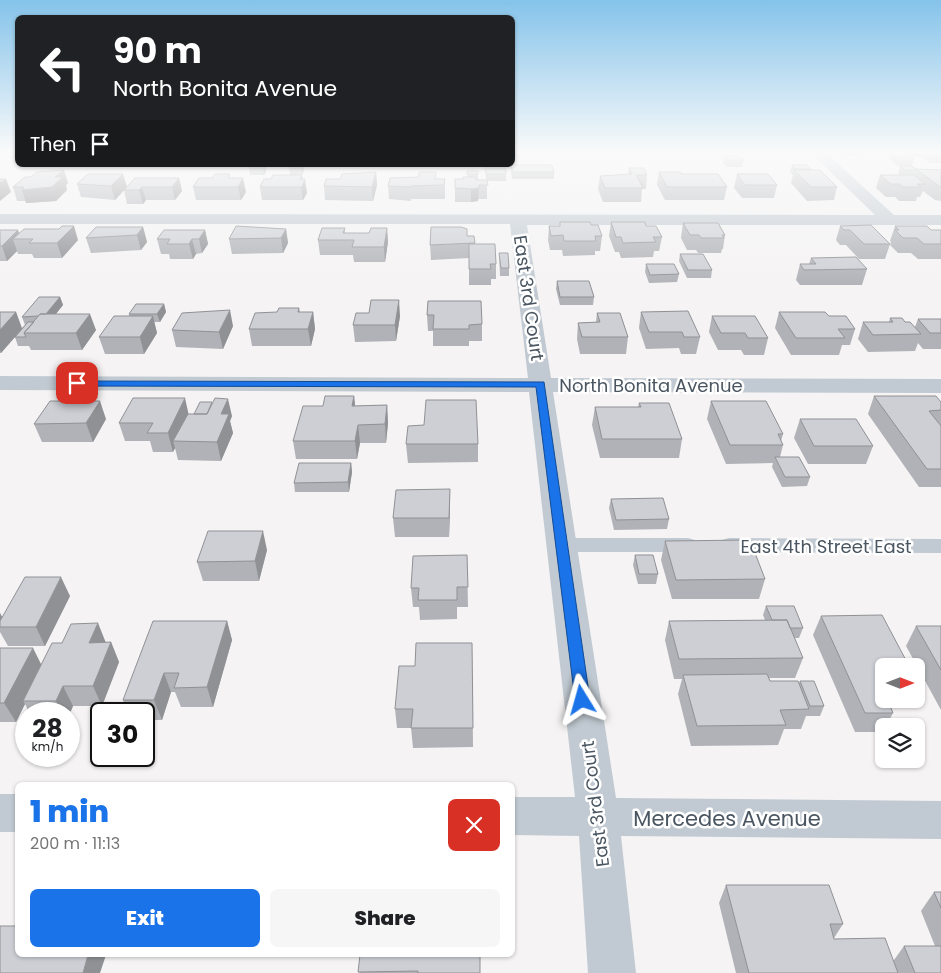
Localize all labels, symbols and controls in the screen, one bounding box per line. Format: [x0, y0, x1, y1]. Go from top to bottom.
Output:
text: 90 m [113, 26, 202, 75]
icon: left [30, 35, 95, 100]
text: North Bonita Avenue [113, 73, 337, 104]
icon: arrive [86, 130, 114, 158]
text: Then [30, 131, 76, 158]
street label: East 3rd Court [508, 234, 550, 362]
pin [56, 362, 98, 404]
icon: arrive [63, 369, 91, 397]
street label: North Bonita Avenue [559, 373, 743, 398]
street label: East 4th Street East [740, 534, 912, 559]
north arrow [875, 658, 925, 708]
map controls [875, 658, 925, 768]
position arrow [555, 673, 607, 725]
speed limit sign: 30 [90, 702, 155, 767]
text: 28 [32, 711, 63, 746]
button: layers [875, 718, 925, 768]
text: km/h [32, 738, 63, 755]
street label: East 3rd Court [575, 740, 615, 868]
text: 1 min [30, 790, 109, 833]
button: close [448, 799, 500, 851]
street label: Mercedes Avenue [633, 804, 821, 833]
text: 200 m · 11:13 [30, 832, 120, 855]
button: Exit [30, 889, 260, 947]
button: Share [270, 889, 500, 947]

